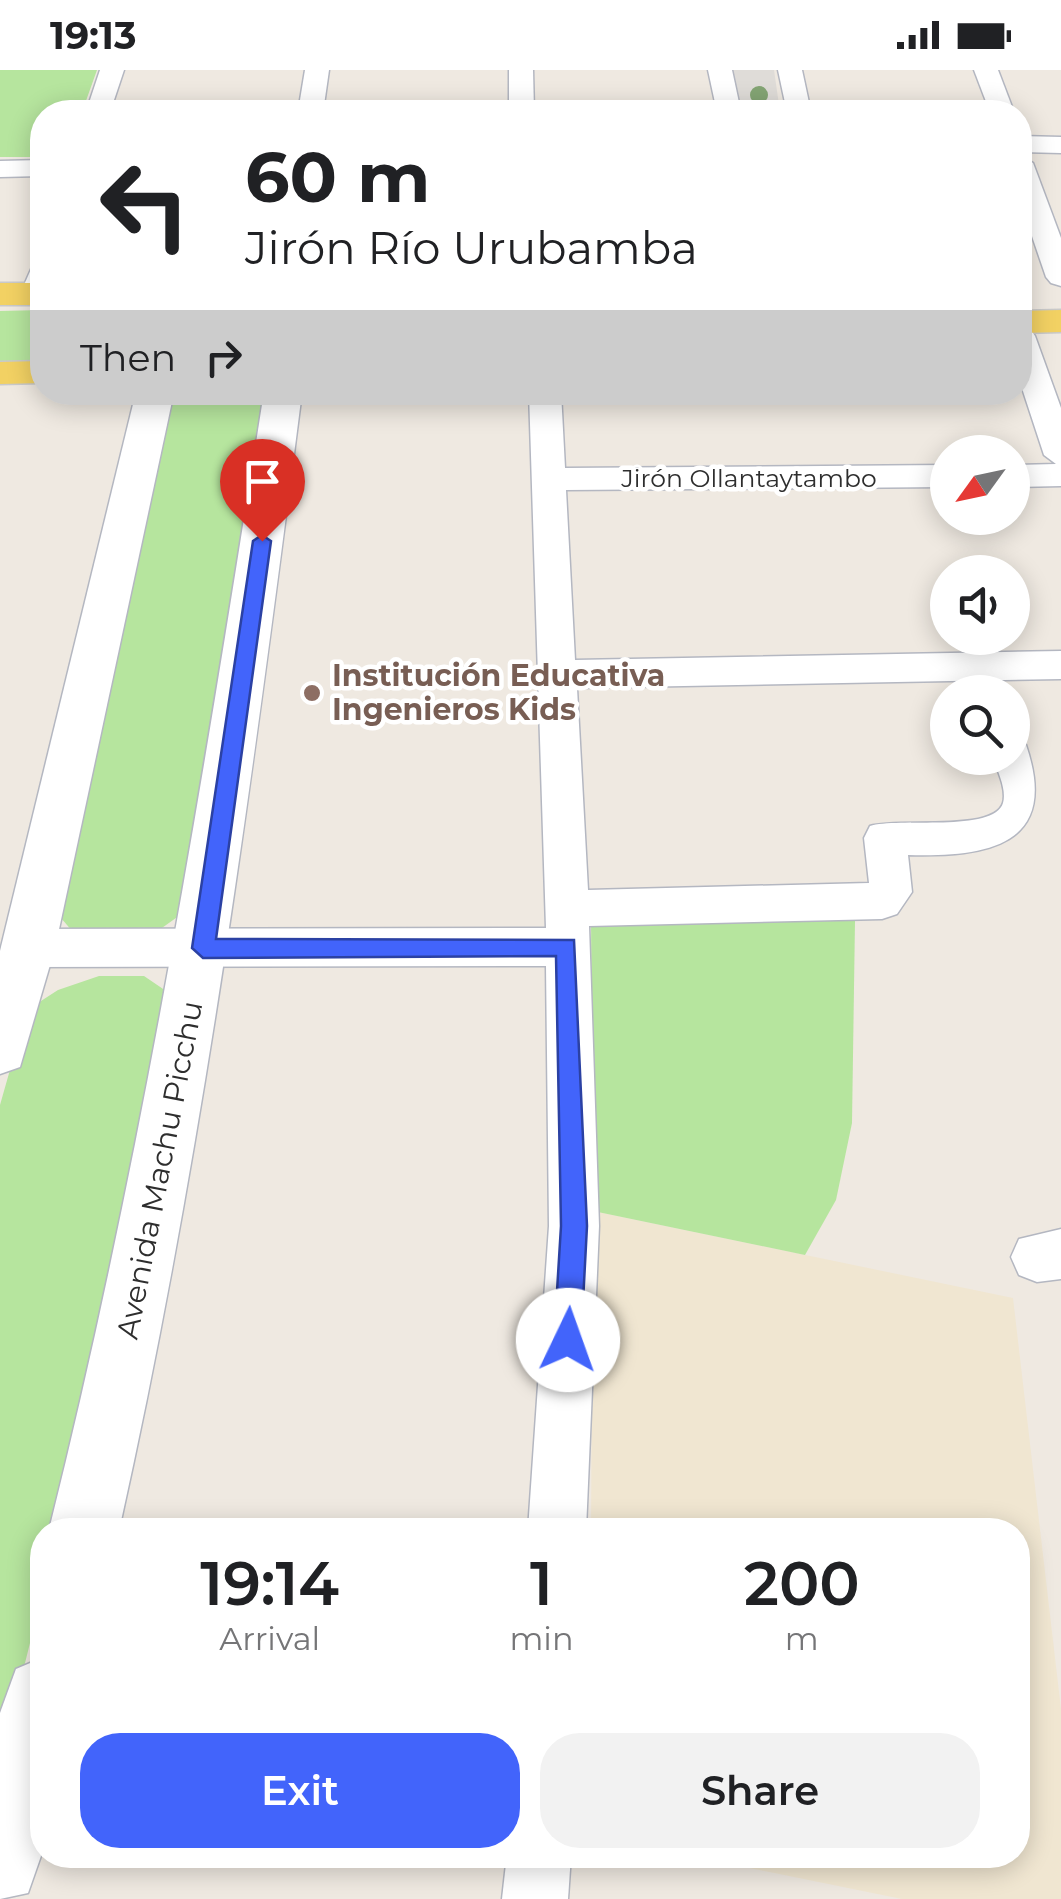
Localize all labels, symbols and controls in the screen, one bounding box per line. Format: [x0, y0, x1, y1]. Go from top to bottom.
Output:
text: 19:13 [50, 12, 136, 59]
text: 60 m [245, 134, 430, 220]
icon: left [80, 140, 210, 270]
text: Jirón Río Urubamba [245, 220, 698, 275]
icon: right [196, 330, 251, 385]
text: Then [80, 334, 176, 381]
north arrow [930, 435, 1030, 535]
map controls [930, 435, 1030, 775]
pin [220, 439, 305, 542]
icon: arrive [235, 454, 290, 509]
street label: Jirón Ollantaytambo [620, 463, 877, 493]
button: sound [930, 555, 1030, 655]
place label: Institución Educativa Ingenieros Kids [332, 657, 665, 728]
button: search [930, 675, 1030, 775]
marker: Institución Educativa Ingenieros Kids [301, 682, 323, 704]
street label: Avenida Machu Picchu [109, 998, 210, 1342]
position arrow [516, 1288, 620, 1392]
text: 19:14 [200, 1547, 339, 1620]
text: 1 [530, 1547, 553, 1620]
text: 200 [744, 1547, 860, 1620]
text: Arrival [219, 1619, 320, 1658]
text: min [509, 1619, 574, 1658]
text: m [785, 1619, 819, 1658]
button: Exit [80, 1733, 520, 1848]
button: Share [540, 1733, 980, 1848]

